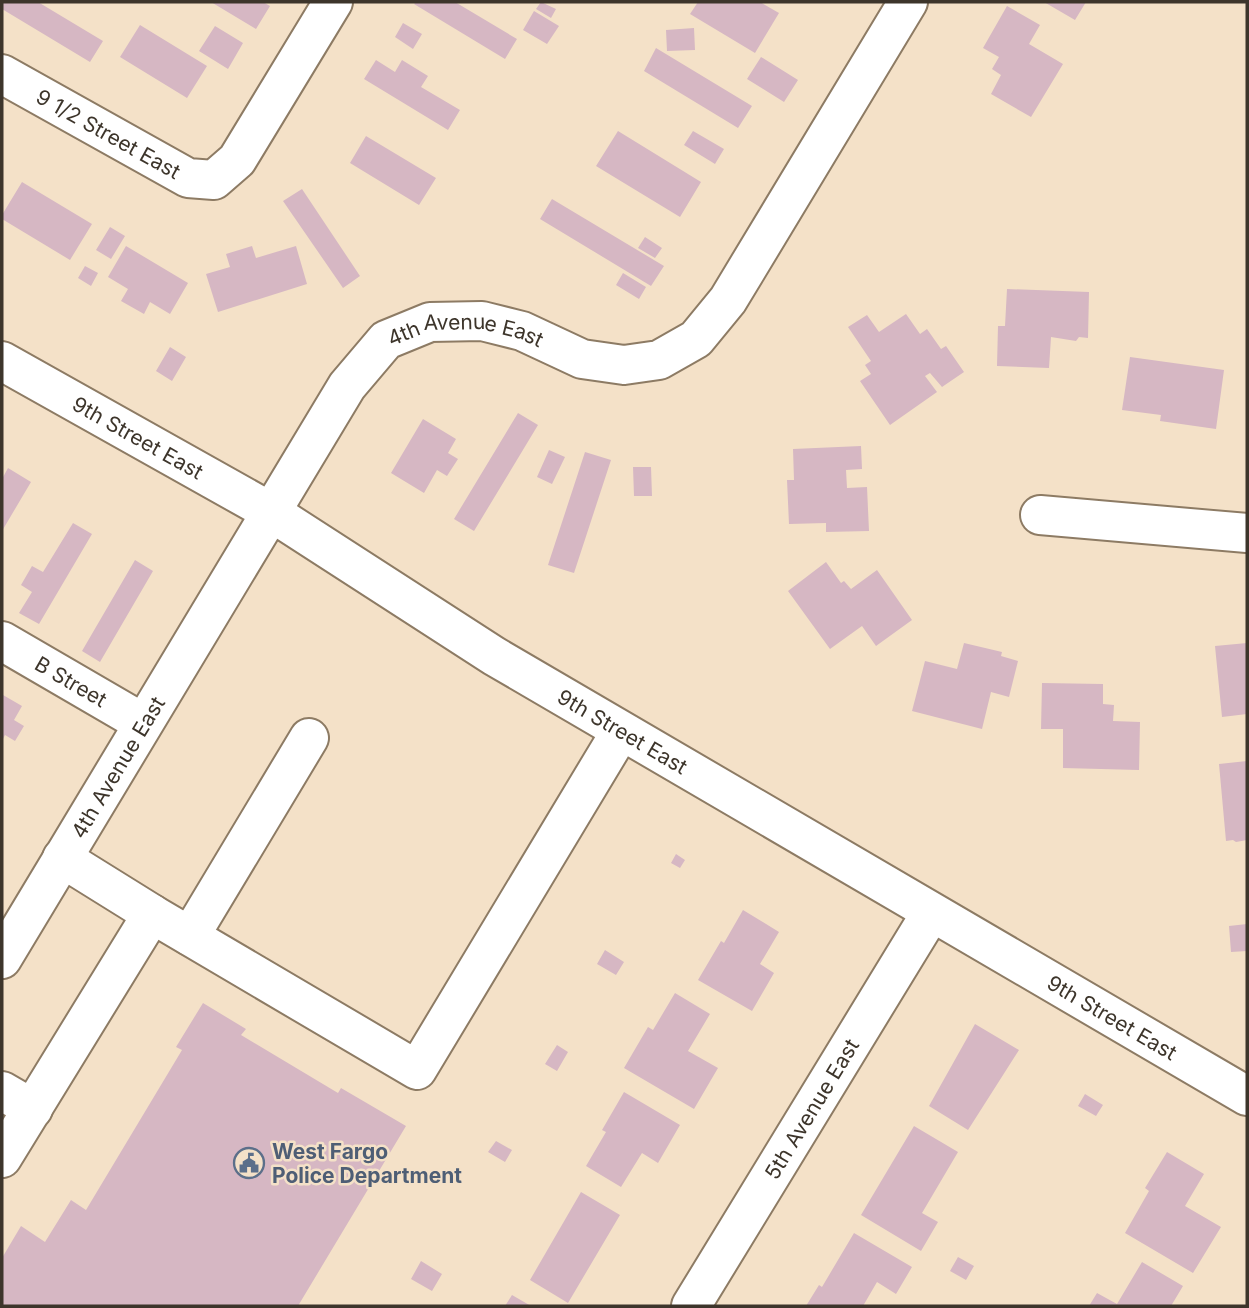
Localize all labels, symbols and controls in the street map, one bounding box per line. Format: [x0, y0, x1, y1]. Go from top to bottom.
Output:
street label: 9 1/2 Street East [32, 83, 185, 184]
text: 4th Avenue East [383, 308, 548, 352]
street label: 4th Avenue East [385, 332, 547, 360]
street label: 9th Street East [68, 391, 208, 484]
street label: B Street [31, 651, 112, 712]
street label: 9th Street East [553, 684, 692, 779]
street label: 4th Avenue East [65, 692, 170, 842]
street label: 9th Street East [1043, 970, 1182, 1065]
street label: 5th Avenue East [759, 1034, 864, 1184]
place label: West Fargo Police Department [272, 1139, 462, 1188]
public building icon: West Fargo Police Department [232, 1146, 266, 1180]

